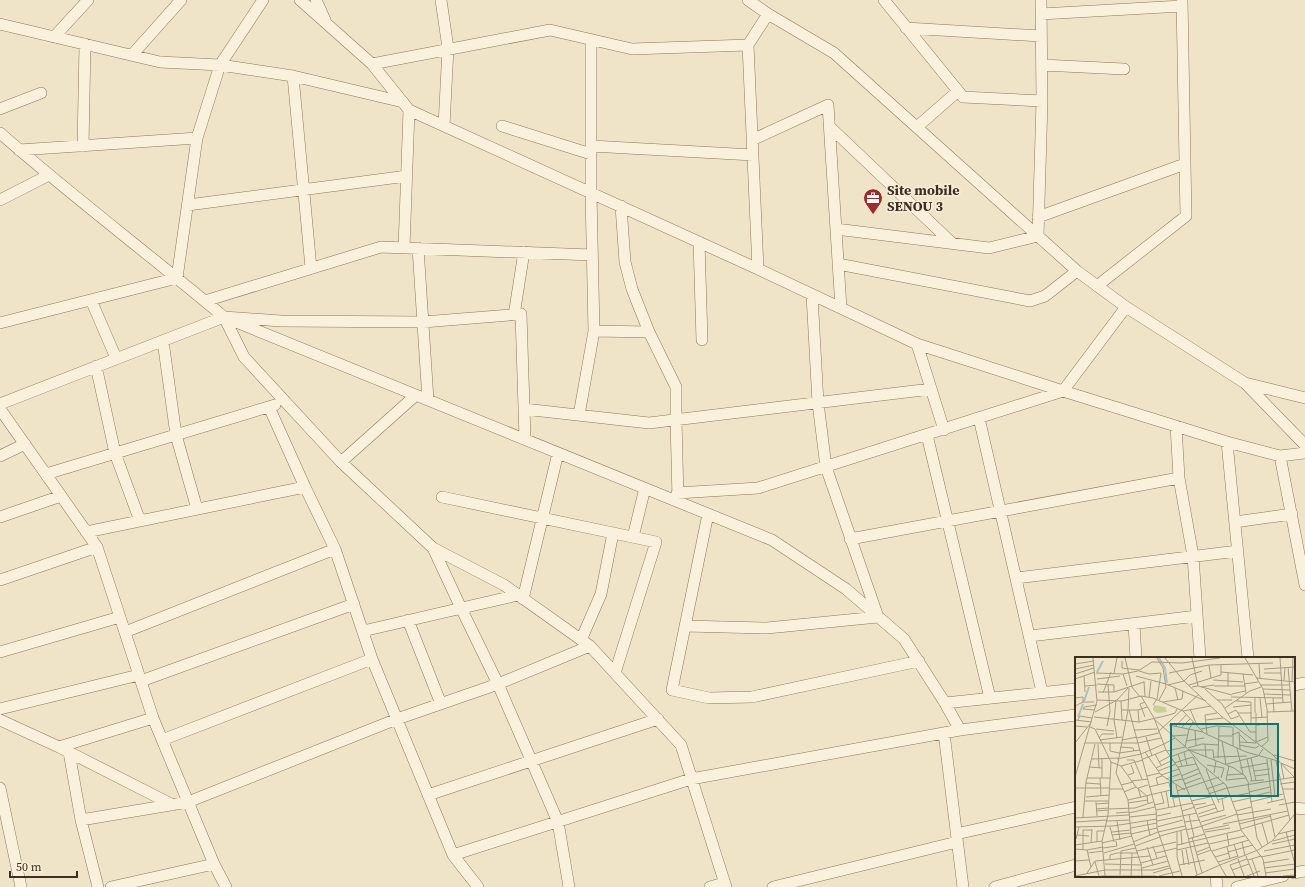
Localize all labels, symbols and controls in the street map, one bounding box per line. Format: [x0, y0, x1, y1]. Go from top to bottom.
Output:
place label: Site mobile SENOU 3 [887, 180, 960, 216]
office icon: Site mobile SENOU 3 [862, 187, 884, 215]
inset map [1075, 657, 1295, 877]
scale bar [10, 853, 77, 879]
text: 50 m [16, 859, 42, 875]

